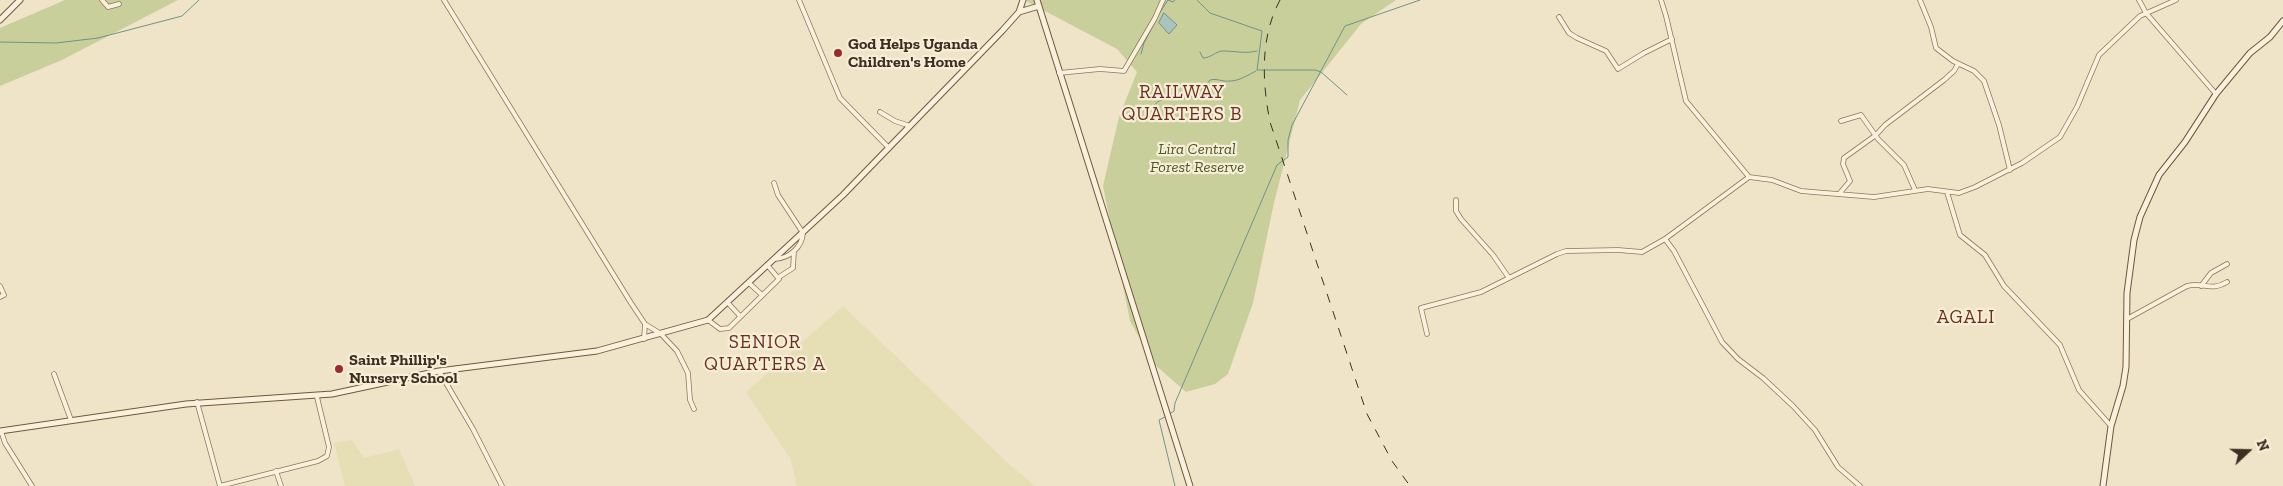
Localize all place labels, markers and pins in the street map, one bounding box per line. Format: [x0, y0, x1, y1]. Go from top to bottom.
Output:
place label: God Helps Uganda Children's Home [848, 34, 978, 72]
marker: God Helps Uganda Children's Home [832, 47, 844, 59]
place label: Saint Phillip's Nursery School [349, 350, 458, 388]
marker: Saint Phillip's Nursery School [333, 363, 345, 375]

